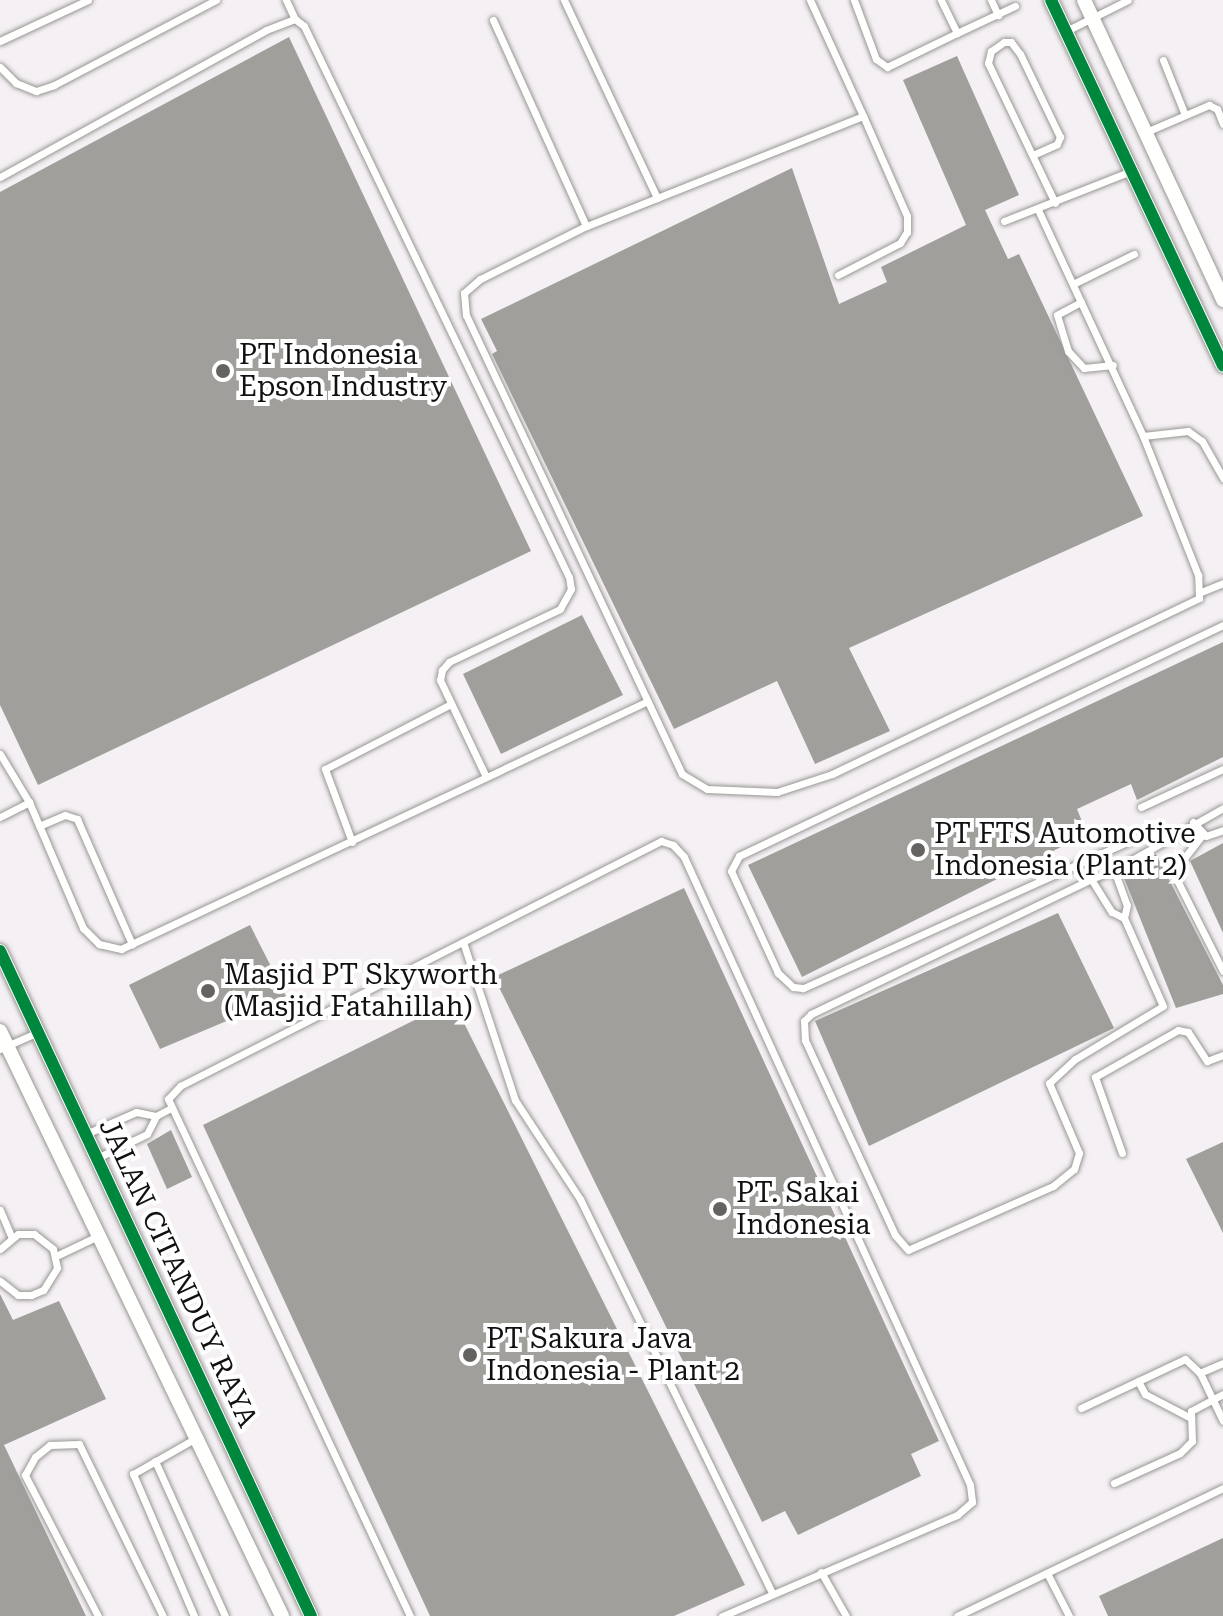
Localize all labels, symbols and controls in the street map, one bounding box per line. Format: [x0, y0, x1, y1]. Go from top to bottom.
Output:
place label: PT Indonesia Epson Industry [239, 338, 447, 404]
marker: PT Indonesia Epson Industry [214, 362, 232, 380]
place label: PT FTS Automotive Indonesia (Plant 2) [934, 817, 1196, 883]
marker: PT FTS Automotive Indonesia (Plant 2) [909, 841, 927, 859]
place label: Masjid PT Skyworth (Masjid Fatahillah) [224, 958, 498, 1024]
marker: Masjid PT Skyworth (Masjid Fatahillah) [199, 982, 217, 1000]
street label: JALAN CITANDUY RAYA [92, 1113, 264, 1433]
place label: PT. Sakai Indonesia [736, 1176, 871, 1242]
marker: PT. Sakai Indonesia [711, 1200, 729, 1218]
place label: PT Sakura Java Indonesia - Plant 2 [486, 1322, 740, 1388]
marker: PT Sakura Java Indonesia - Plant 2 [461, 1346, 479, 1364]

